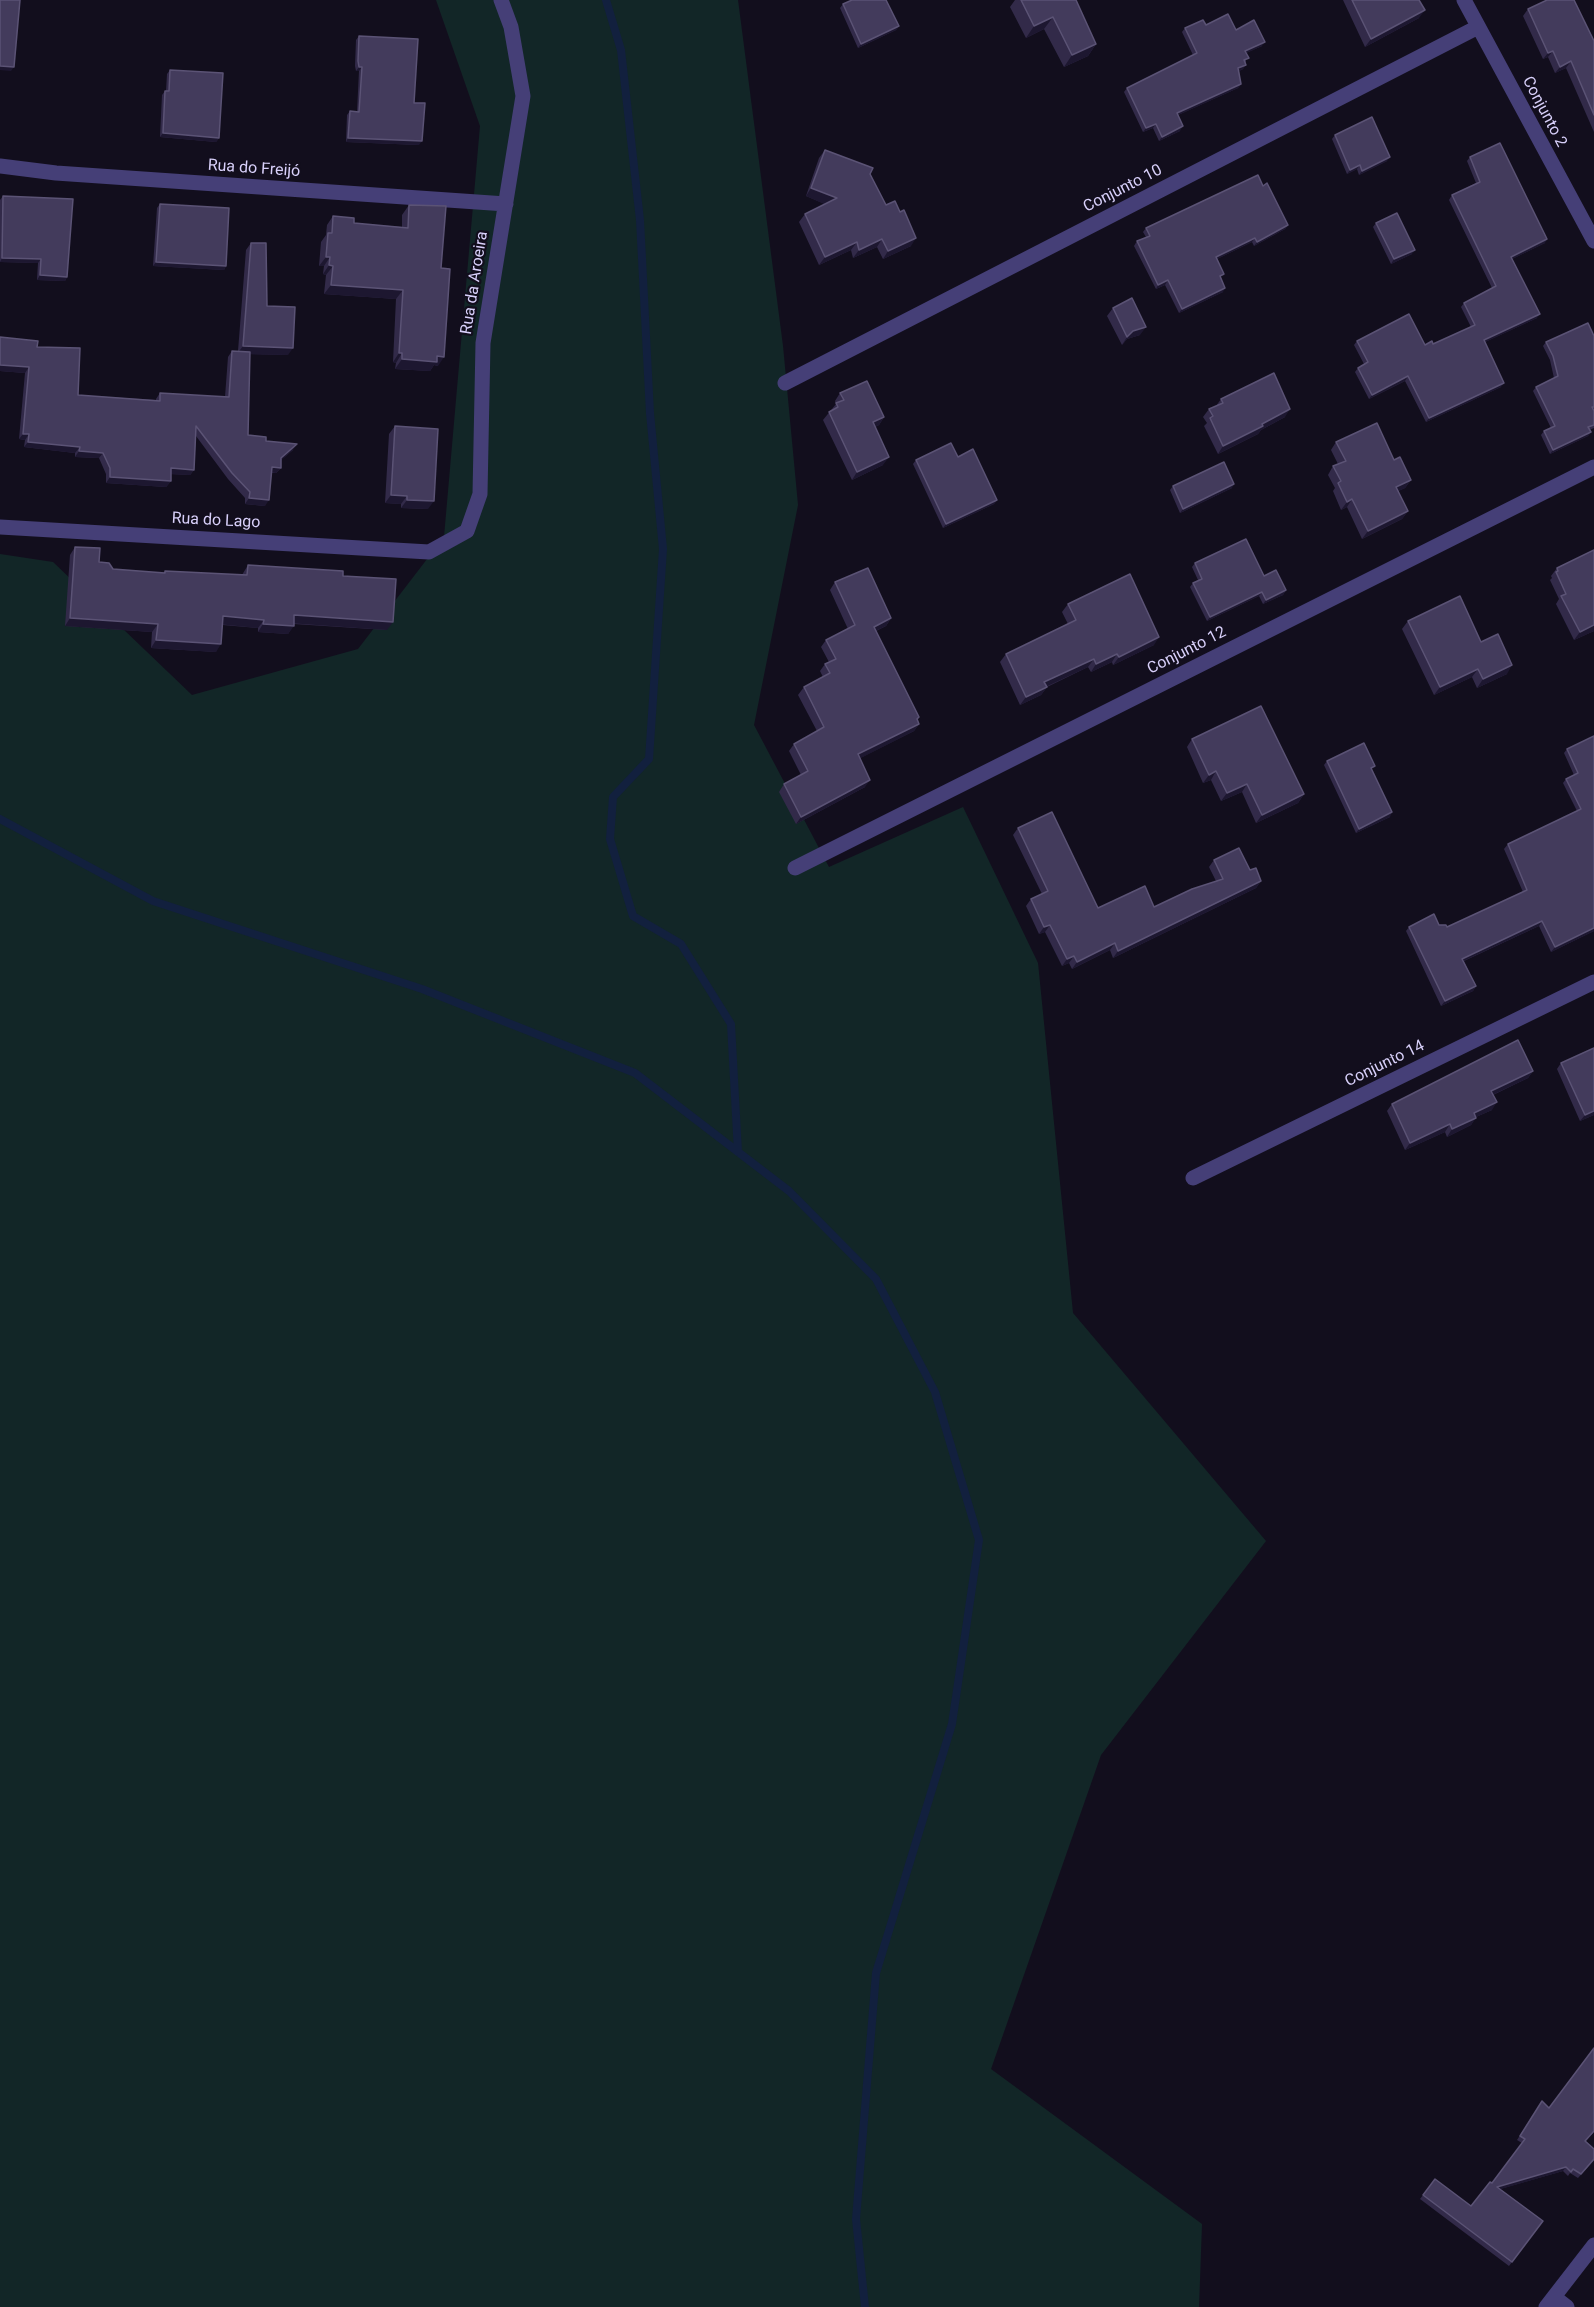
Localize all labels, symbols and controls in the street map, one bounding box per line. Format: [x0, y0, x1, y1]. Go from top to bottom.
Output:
street label: Conjunto 2 [1517, 73, 1571, 151]
street label: Rua do Freijó [207, 156, 301, 182]
street label: Conjunto 10 [1080, 161, 1166, 217]
street label: Rua da Aroeira [457, 230, 493, 336]
street label: Rua do Lago [171, 509, 261, 533]
street label: Conjunto 12 [1144, 623, 1230, 679]
street label: Conjunto 14 [1342, 1037, 1428, 1091]

